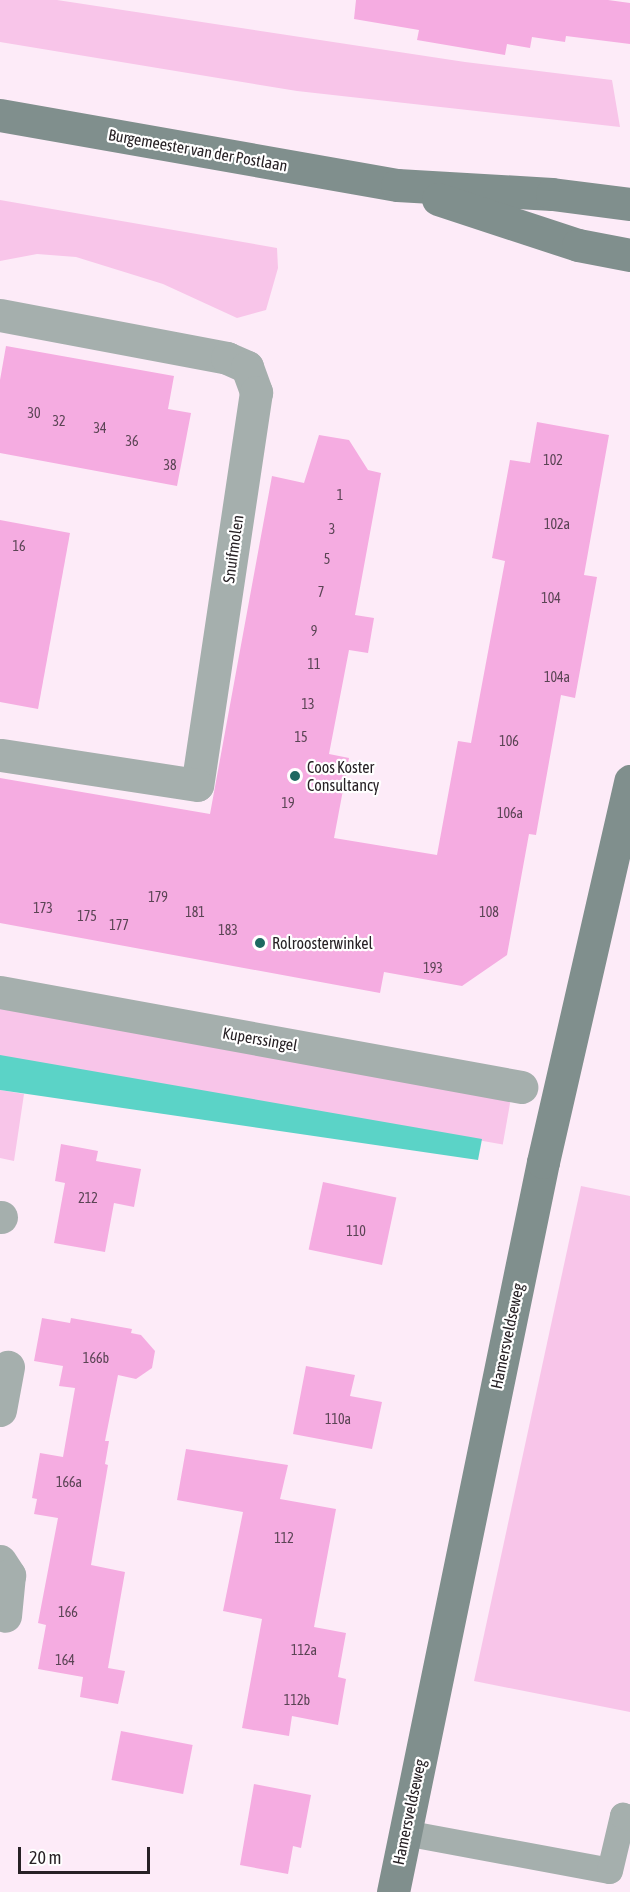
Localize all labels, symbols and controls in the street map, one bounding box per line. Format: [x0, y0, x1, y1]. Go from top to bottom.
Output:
street label: Burgemeester van der Postlaan [107, 125, 289, 175]
house number: 30 [27, 405, 41, 421]
house number: 32 [52, 413, 66, 429]
house number: 34 [93, 420, 107, 436]
house number: 36 [125, 433, 139, 449]
house number: 102 [543, 452, 563, 468]
house number: 38 [163, 457, 177, 473]
house number: 1 [337, 487, 343, 503]
street label: Snuifmolen [219, 514, 247, 584]
house number: 102a [544, 516, 570, 532]
house number: 3 [329, 521, 335, 537]
house number: 16 [12, 538, 26, 554]
house number: 5 [324, 551, 330, 567]
house number: 7 [318, 584, 324, 600]
house number: 104 [541, 590, 561, 606]
house number: 9 [311, 623, 317, 639]
house number: 11 [307, 656, 321, 672]
house number: 104a [544, 669, 570, 685]
house number: 13 [301, 696, 315, 712]
house number: 15 [294, 729, 308, 745]
house number: 106 [499, 733, 519, 749]
place label: Coos Koster Consultancy [307, 757, 379, 795]
marker: Coos Koster Consultancy [288, 769, 302, 783]
house number: 19 [281, 795, 295, 811]
house number: 106a [497, 805, 523, 821]
house number: 179 [148, 889, 168, 905]
house number: 173 [33, 900, 53, 916]
house number: 181 [185, 904, 205, 920]
house number: 108 [479, 904, 499, 920]
house number: 175 [77, 908, 97, 924]
house number: 177 [109, 917, 129, 933]
house number: 183 [218, 922, 238, 938]
place label: Rolroosterwinkel [272, 933, 373, 953]
marker: Rolroosterwinkel [253, 936, 267, 950]
house number: 193 [423, 960, 443, 976]
street label: Kuperssingel [221, 1023, 299, 1055]
house number: 212 [78, 1190, 98, 1206]
house number: 110 [346, 1223, 366, 1239]
street label: Hamersveldseweg [486, 1281, 528, 1391]
house number: 166b [83, 1350, 109, 1366]
house number: 110a [325, 1411, 351, 1427]
house number: 166a [56, 1474, 82, 1490]
house number: 112 [274, 1530, 294, 1546]
house number: 166 [58, 1604, 78, 1620]
house number: 112a [291, 1642, 317, 1658]
house number: 164 [55, 1652, 75, 1668]
house number: 112b [284, 1692, 310, 1708]
street label: Hamersveldseweg [388, 1757, 430, 1867]
scale bar [21, 1835, 153, 1873]
text: 20 m [29, 1847, 61, 1868]

